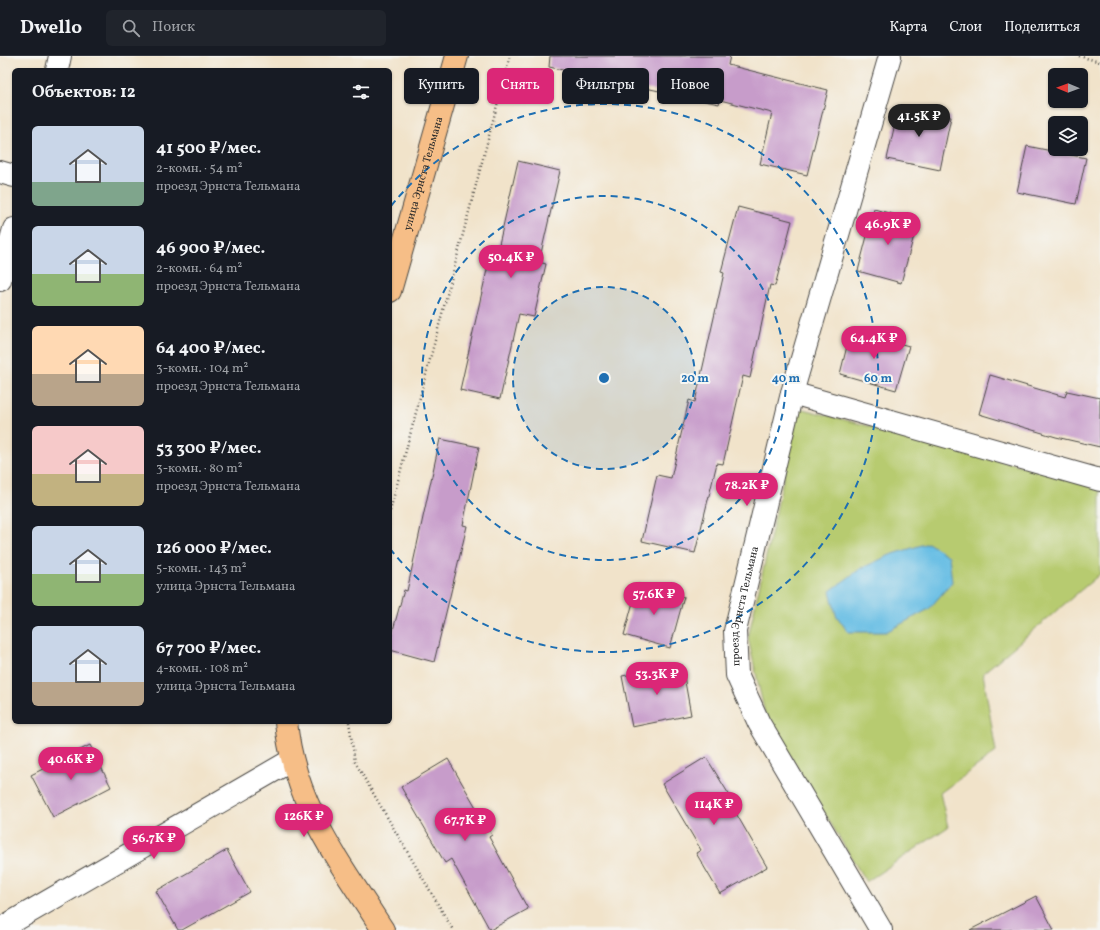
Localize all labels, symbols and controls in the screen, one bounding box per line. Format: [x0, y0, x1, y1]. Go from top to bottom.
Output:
search box [106, 10, 386, 46]
text: Dwello [20, 15, 82, 41]
icon: search [120, 17, 142, 39]
text: Поиск [152, 17, 195, 38]
text: Карта [889, 18, 927, 37]
text: Слои [949, 18, 982, 37]
text: Поделиться [1004, 18, 1080, 37]
chip: Купить [404, 68, 479, 104]
chip: Снять [487, 68, 554, 104]
chip: Фильтры [562, 68, 649, 104]
chip: Новое [657, 68, 724, 104]
north arrow [1048, 68, 1088, 108]
map controls [1048, 68, 1088, 156]
text: Объектов: 12 [32, 81, 136, 104]
icon: filters [350, 81, 372, 103]
pin: 41.5K ₽ [882, 104, 956, 138]
text: 41.5K ₽ [897, 108, 941, 126]
street label: улица Эрнста Тельмана [400, 114, 447, 233]
button: layers [1048, 116, 1088, 156]
text: 41 500 ₽/мес. [156, 137, 261, 160]
icon: home [64, 142, 112, 190]
text: 2-комн. · 54 m² [156, 160, 242, 178]
text: проезд Эрнста Тельмана [156, 178, 300, 196]
pin: 46.9K ₽ [851, 212, 925, 246]
text: 46.9K ₽ [865, 216, 911, 234]
text: 46 900 ₽/мес. [156, 237, 265, 260]
icon: home [64, 242, 112, 290]
pin: 50.4K ₽ [474, 245, 548, 279]
text: 50.4K ₽ [488, 249, 534, 267]
text: 2-комн. · 64 m² [156, 260, 242, 278]
text: проезд Эрнста Тельмана [156, 278, 300, 296]
pin: 64.4K ₽ [837, 326, 911, 360]
text: 64.4K ₽ [850, 330, 898, 348]
text: 64 400 ₽/мес. [156, 337, 266, 360]
icon: home [64, 342, 112, 390]
text: 3-комн. · 104 m² [156, 360, 248, 378]
centre of rings [597, 371, 611, 385]
text: 20 m [681, 371, 709, 387]
text: 40 m [772, 371, 801, 387]
text: 60 m [864, 371, 892, 387]
text: проезд Эрнста Тельмана [156, 378, 300, 396]
text: 53 300 ₽/мес. [156, 437, 262, 460]
icon: home [64, 442, 112, 490]
text: 3-комн. · 80 m² [156, 460, 243, 478]
pin: 78.2K ₽ [710, 473, 784, 507]
text: 78.2K ₽ [725, 477, 769, 495]
text: проезд Эрнста Тельмана [156, 478, 300, 496]
text: 126 000 ₽/мес. [156, 537, 272, 560]
icon: home [64, 542, 112, 590]
street label: проезд Эрнста Тельмана [727, 544, 763, 667]
text: 5-комн. · 143 m² [156, 560, 247, 578]
text: улица Эрнста Тельмана [156, 578, 296, 596]
pin: 57.6K ₽ [617, 582, 691, 616]
text: 57.6K ₽ [633, 586, 675, 604]
text: 67 700 ₽/мес. [156, 637, 261, 660]
icon: home [64, 642, 112, 690]
text: 4-комн. · 108 m² [156, 660, 248, 678]
pin: 53.3K ₽ [620, 662, 694, 696]
text: 53.3K ₽ [635, 666, 679, 684]
text: улица Эрнста Тельмана [156, 678, 296, 696]
pin: 40.6K ₽ [34, 747, 108, 781]
text: 40.6K ₽ [47, 751, 95, 769]
pin: 114K ₽ [681, 792, 747, 826]
text: 114K ₽ [694, 796, 734, 814]
pin: 126K ₽ [271, 804, 337, 838]
text: 126K ₽ [284, 808, 324, 826]
pin: 67.7K ₽ [428, 808, 502, 842]
text: 67.7K ₽ [444, 812, 486, 830]
pin: 56.7K ₽ [117, 826, 191, 860]
text: 56.7K ₽ [132, 830, 176, 848]

